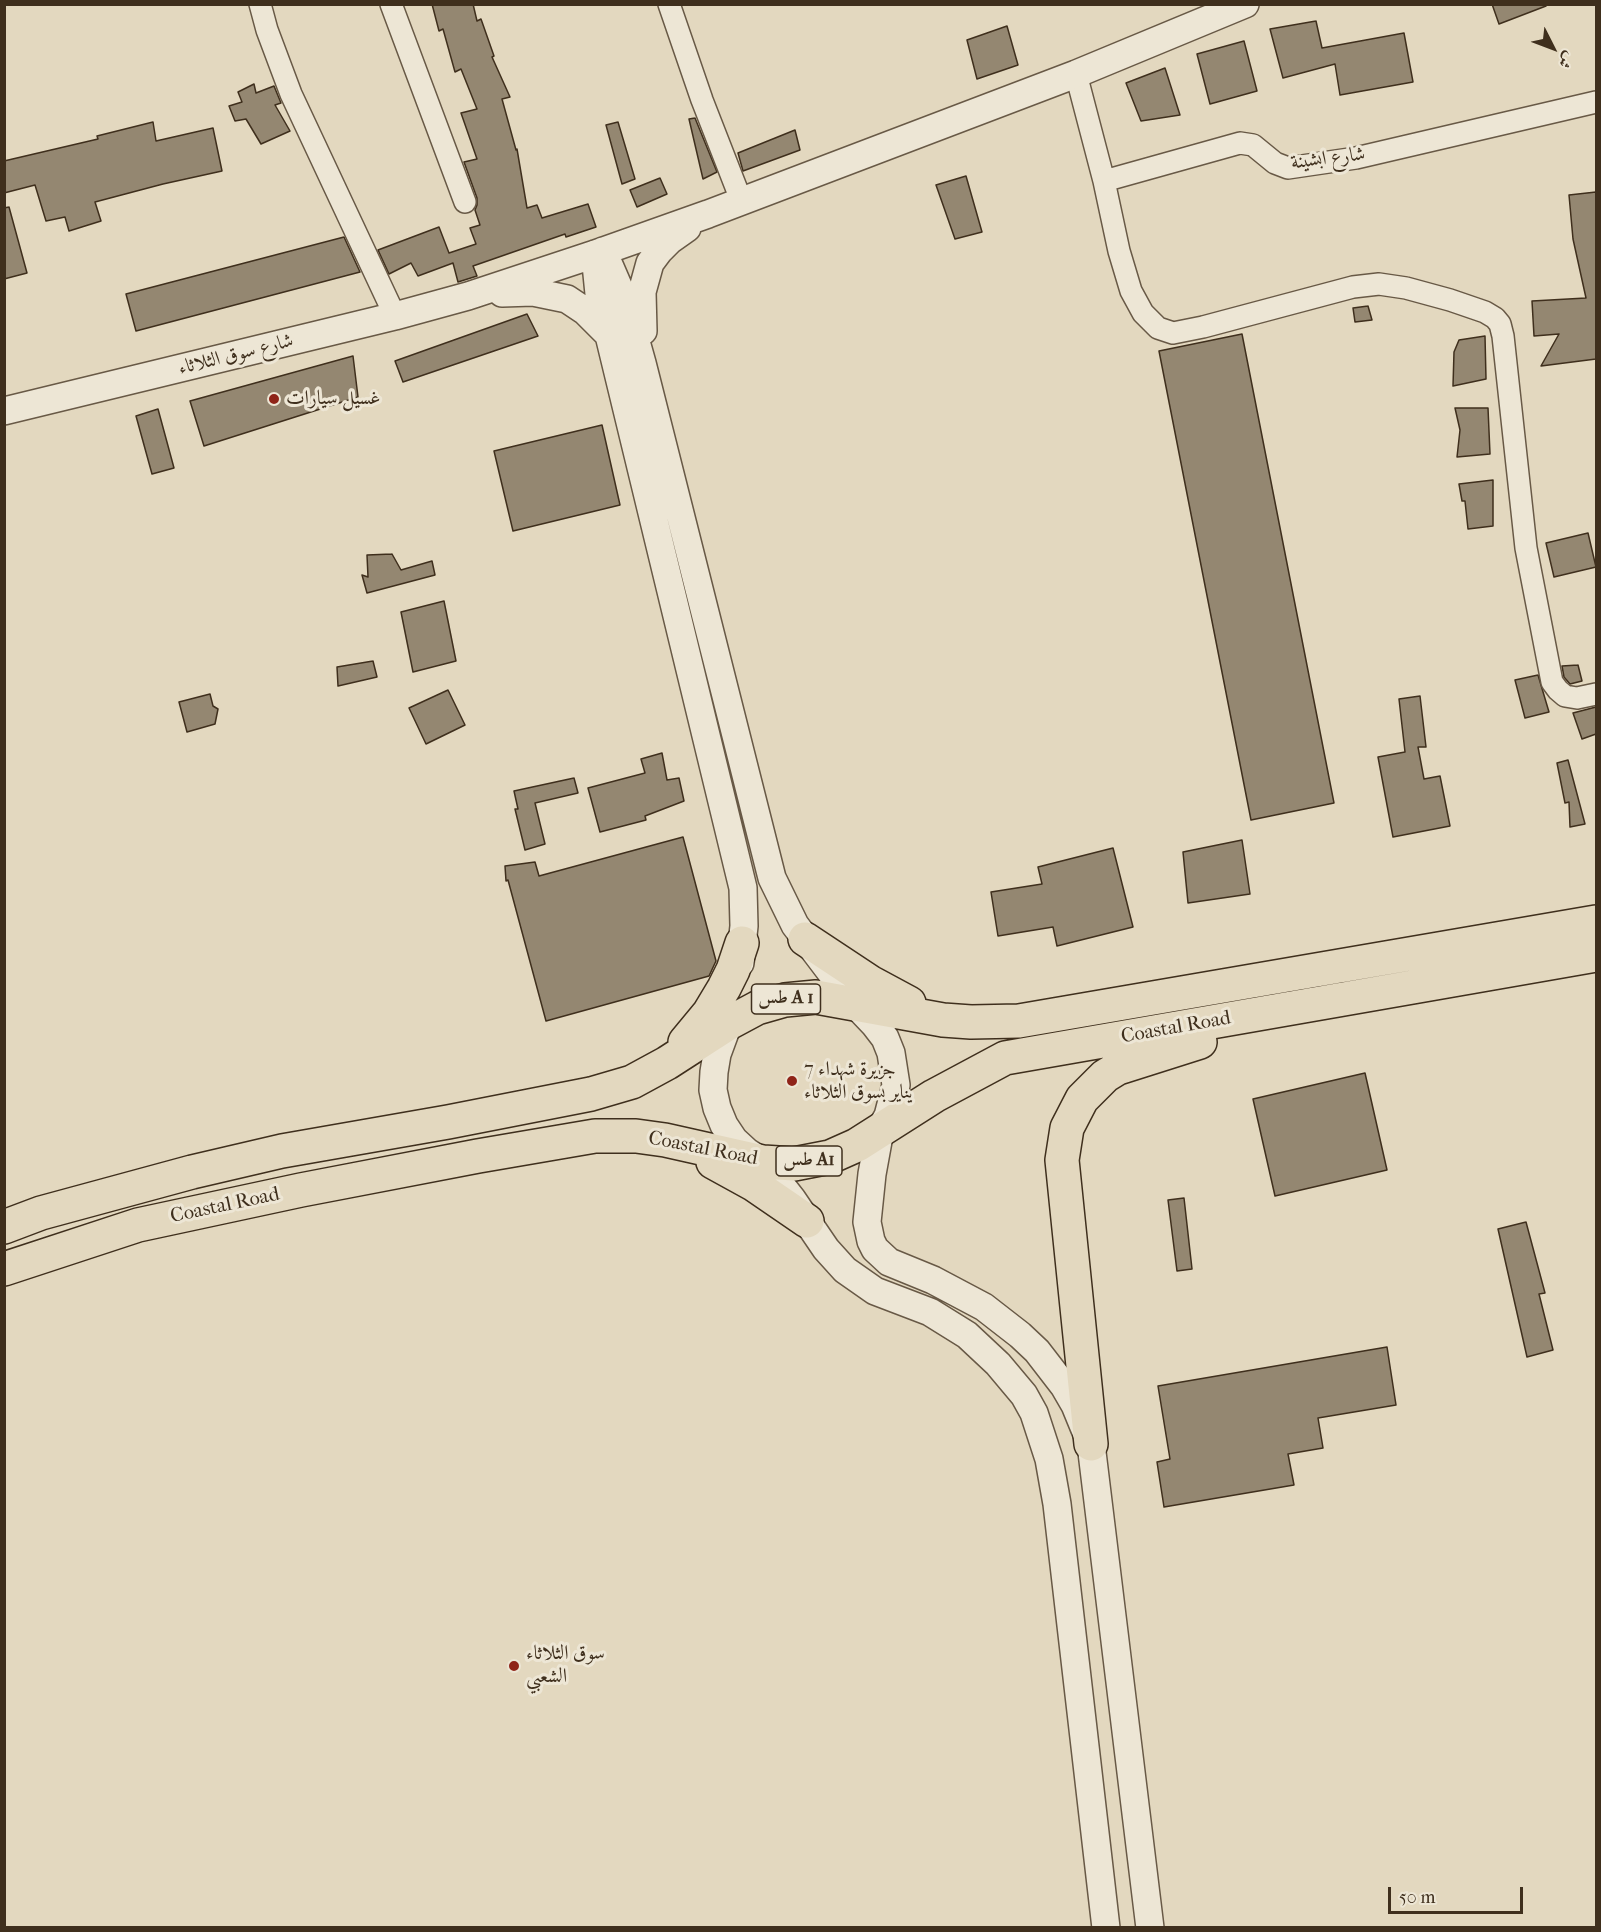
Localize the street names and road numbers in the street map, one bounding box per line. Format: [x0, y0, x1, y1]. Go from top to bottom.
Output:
street label: شارع ابشينة [1289, 143, 1367, 175]
street label: شارع سوق الثلاثاء [176, 329, 296, 381]
road number: طس A 1 [752, 984, 820, 1014]
street label: Coastal Road [1119, 1007, 1233, 1049]
street label: Coastal Road [646, 1127, 760, 1171]
road number: طس A1 [776, 1146, 842, 1176]
street label: Coastal Road [168, 1183, 282, 1229]

